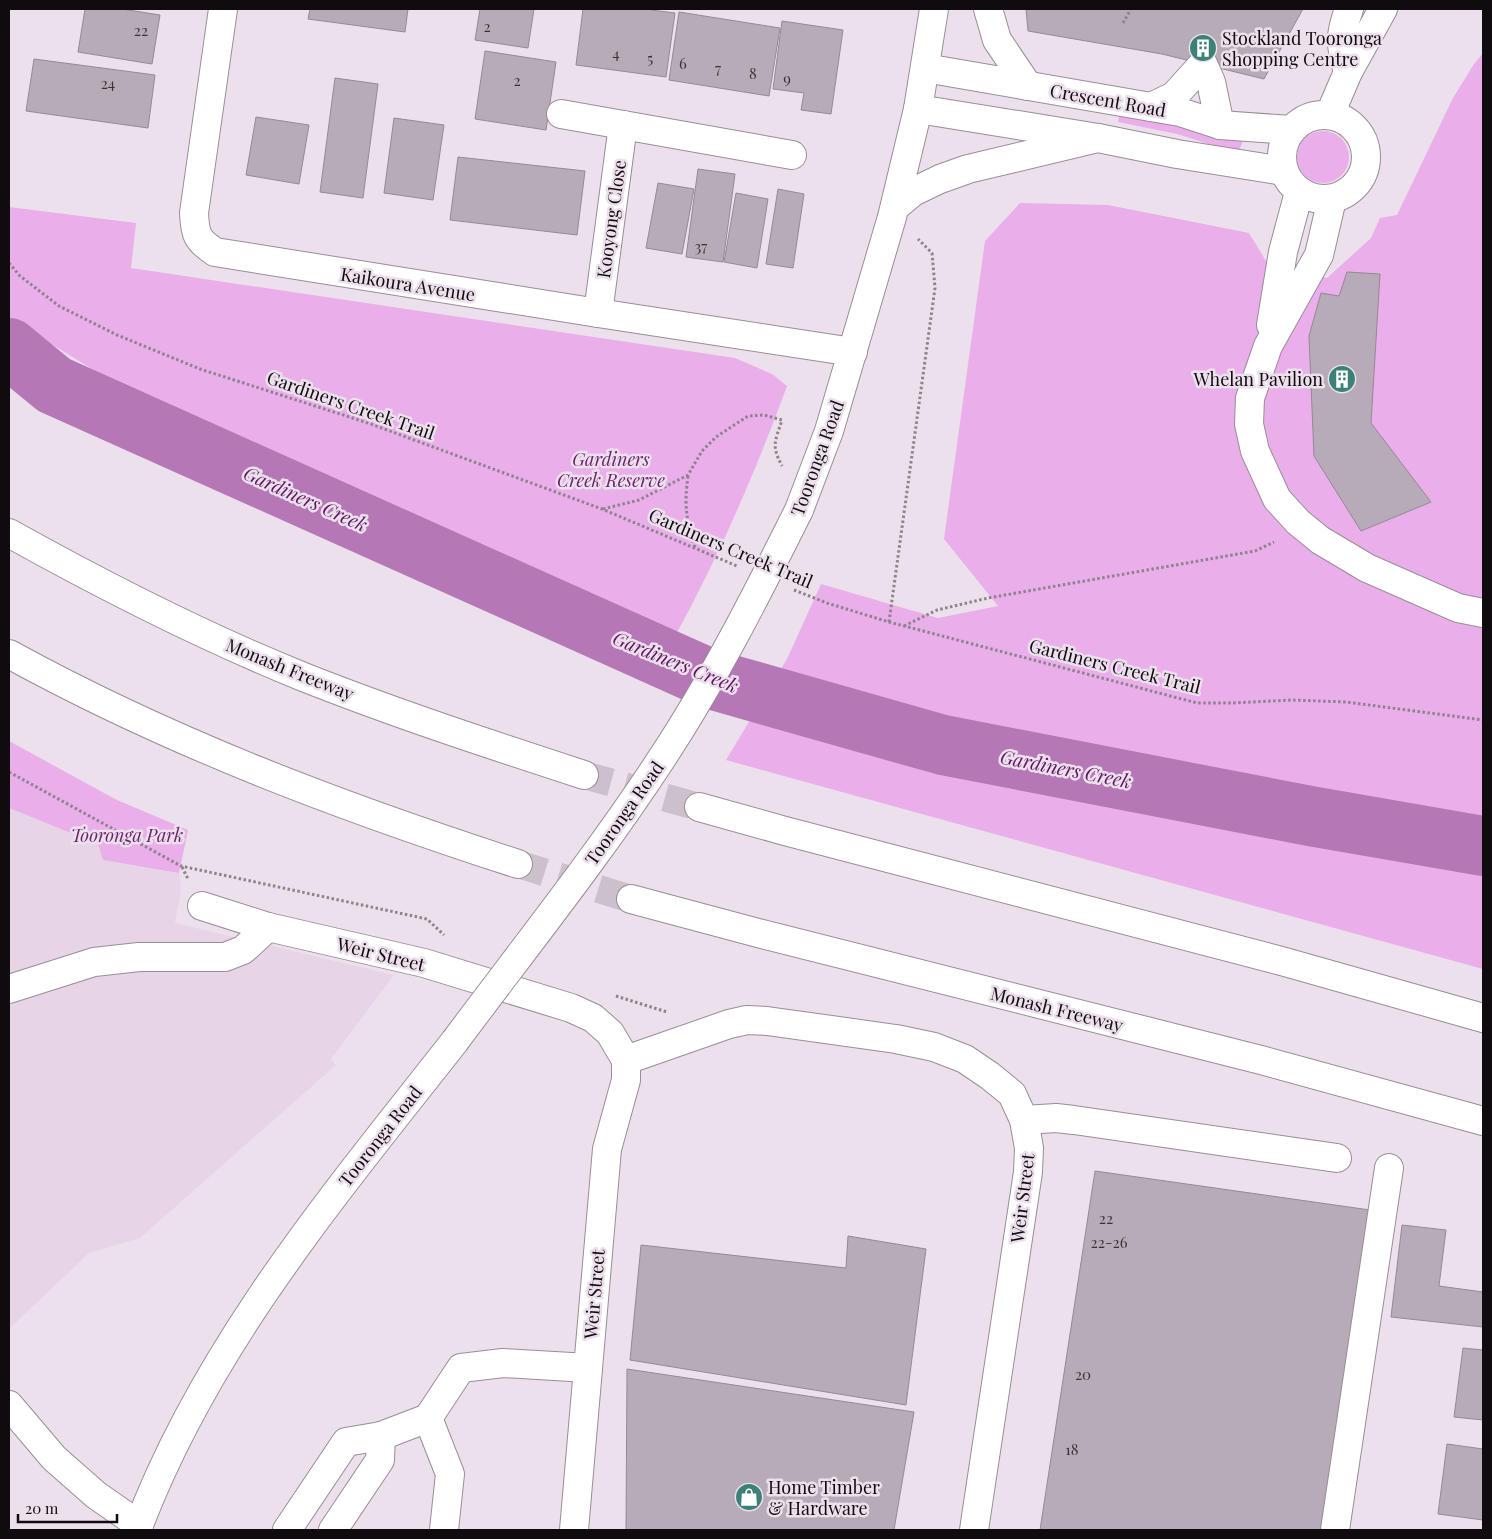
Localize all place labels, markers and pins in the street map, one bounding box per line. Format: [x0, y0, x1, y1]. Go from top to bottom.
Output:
place label: Stockland Tooronga Shopping Centre [1222, 26, 1382, 71]
building icon: Stockland Tooronga Shopping Centre [1188, 33, 1218, 63]
building icon: Whelan Pavilion [1327, 364, 1357, 394]
place label: Whelan Pavilion [1192, 367, 1323, 391]
place label: Home Timber & Hardware [768, 1475, 880, 1520]
shop icon: Home Timber & Hardware [734, 1482, 764, 1512]

